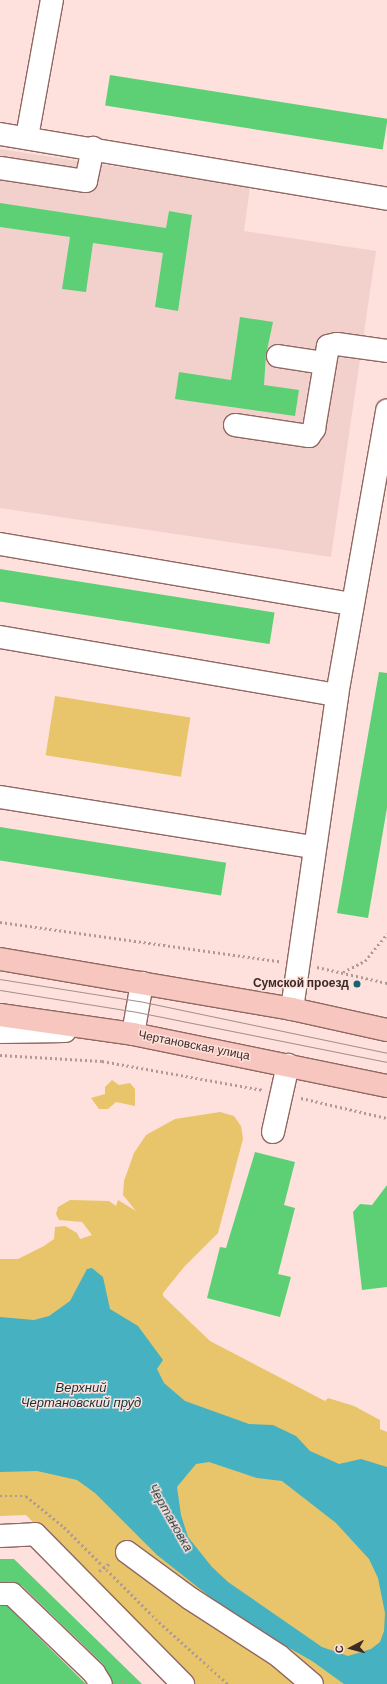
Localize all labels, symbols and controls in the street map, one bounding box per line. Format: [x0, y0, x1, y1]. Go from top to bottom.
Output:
place label: Сумской проезд [253, 977, 349, 991]
marker: Сумской проезд [352, 979, 362, 989]
street label: Чертановская улица [137, 1028, 251, 1064]
water label: Верхний Чертановский пруд [21, 1381, 141, 1412]
water label: Чертановка [144, 1481, 196, 1555]
north arrow [331, 1628, 371, 1668]
text: С [332, 1645, 346, 1654]

